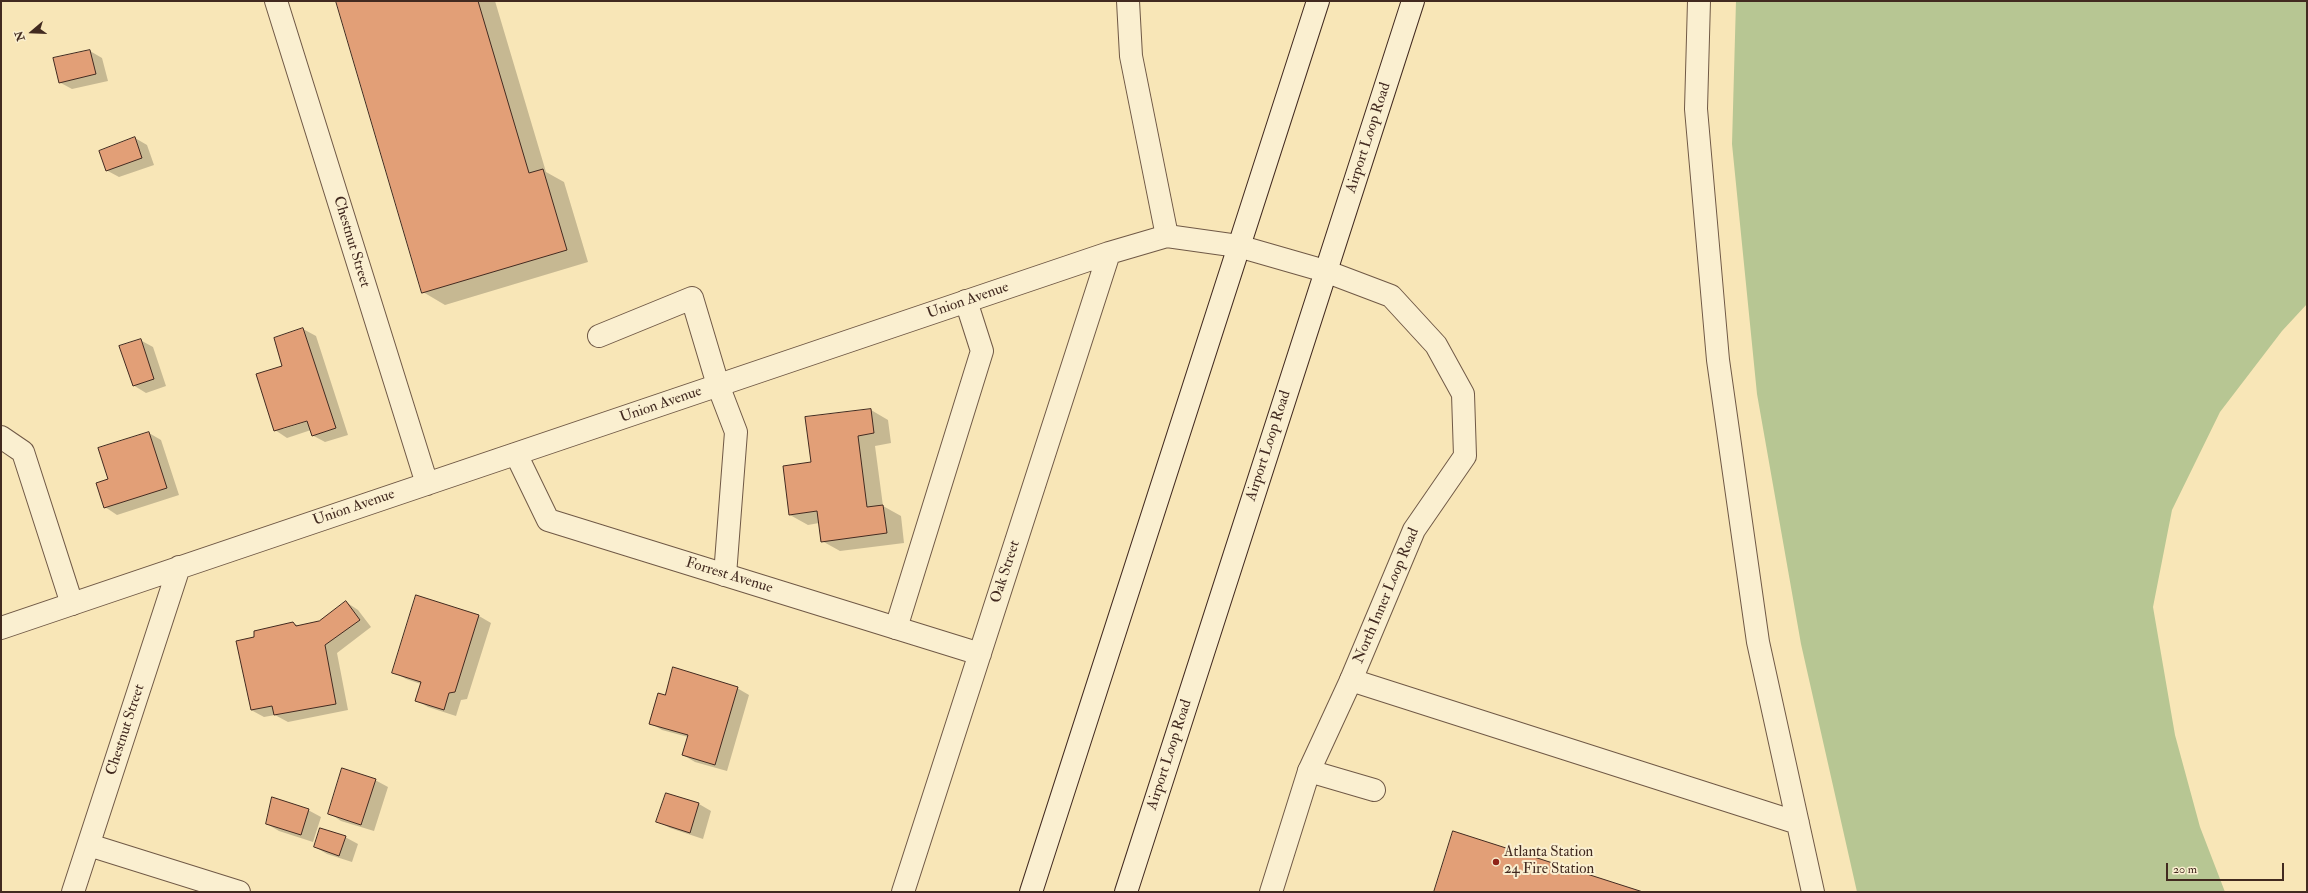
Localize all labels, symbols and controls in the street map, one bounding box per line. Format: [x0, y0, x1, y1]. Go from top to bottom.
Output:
north arrow [12, 12, 52, 52]
text: N [12, 29, 28, 43]
street label: Airport Loop Road [1343, 81, 1395, 195]
street label: Chestnut Street [329, 194, 373, 290]
street label: Union Avenue [925, 279, 1011, 323]
street label: Union Avenue [618, 383, 704, 427]
street label: Airport Loop Road [1243, 389, 1295, 503]
street label: Union Avenue [311, 486, 397, 530]
street label: North Inner Loop Road [1350, 525, 1424, 667]
street label: Oak Street [987, 538, 1025, 606]
street label: Forrest Avenue [683, 554, 775, 598]
street label: Chestnut Street [103, 682, 149, 778]
street label: Airport Loop Road [1144, 698, 1196, 812]
place label: Atlanta Station 24 Fire Station [1504, 844, 1594, 879]
scale bar [2168, 855, 2286, 881]
marker: Atlanta Station 24 Fire Station [1491, 857, 1501, 867]
text: 20 m [2173, 862, 2197, 877]

